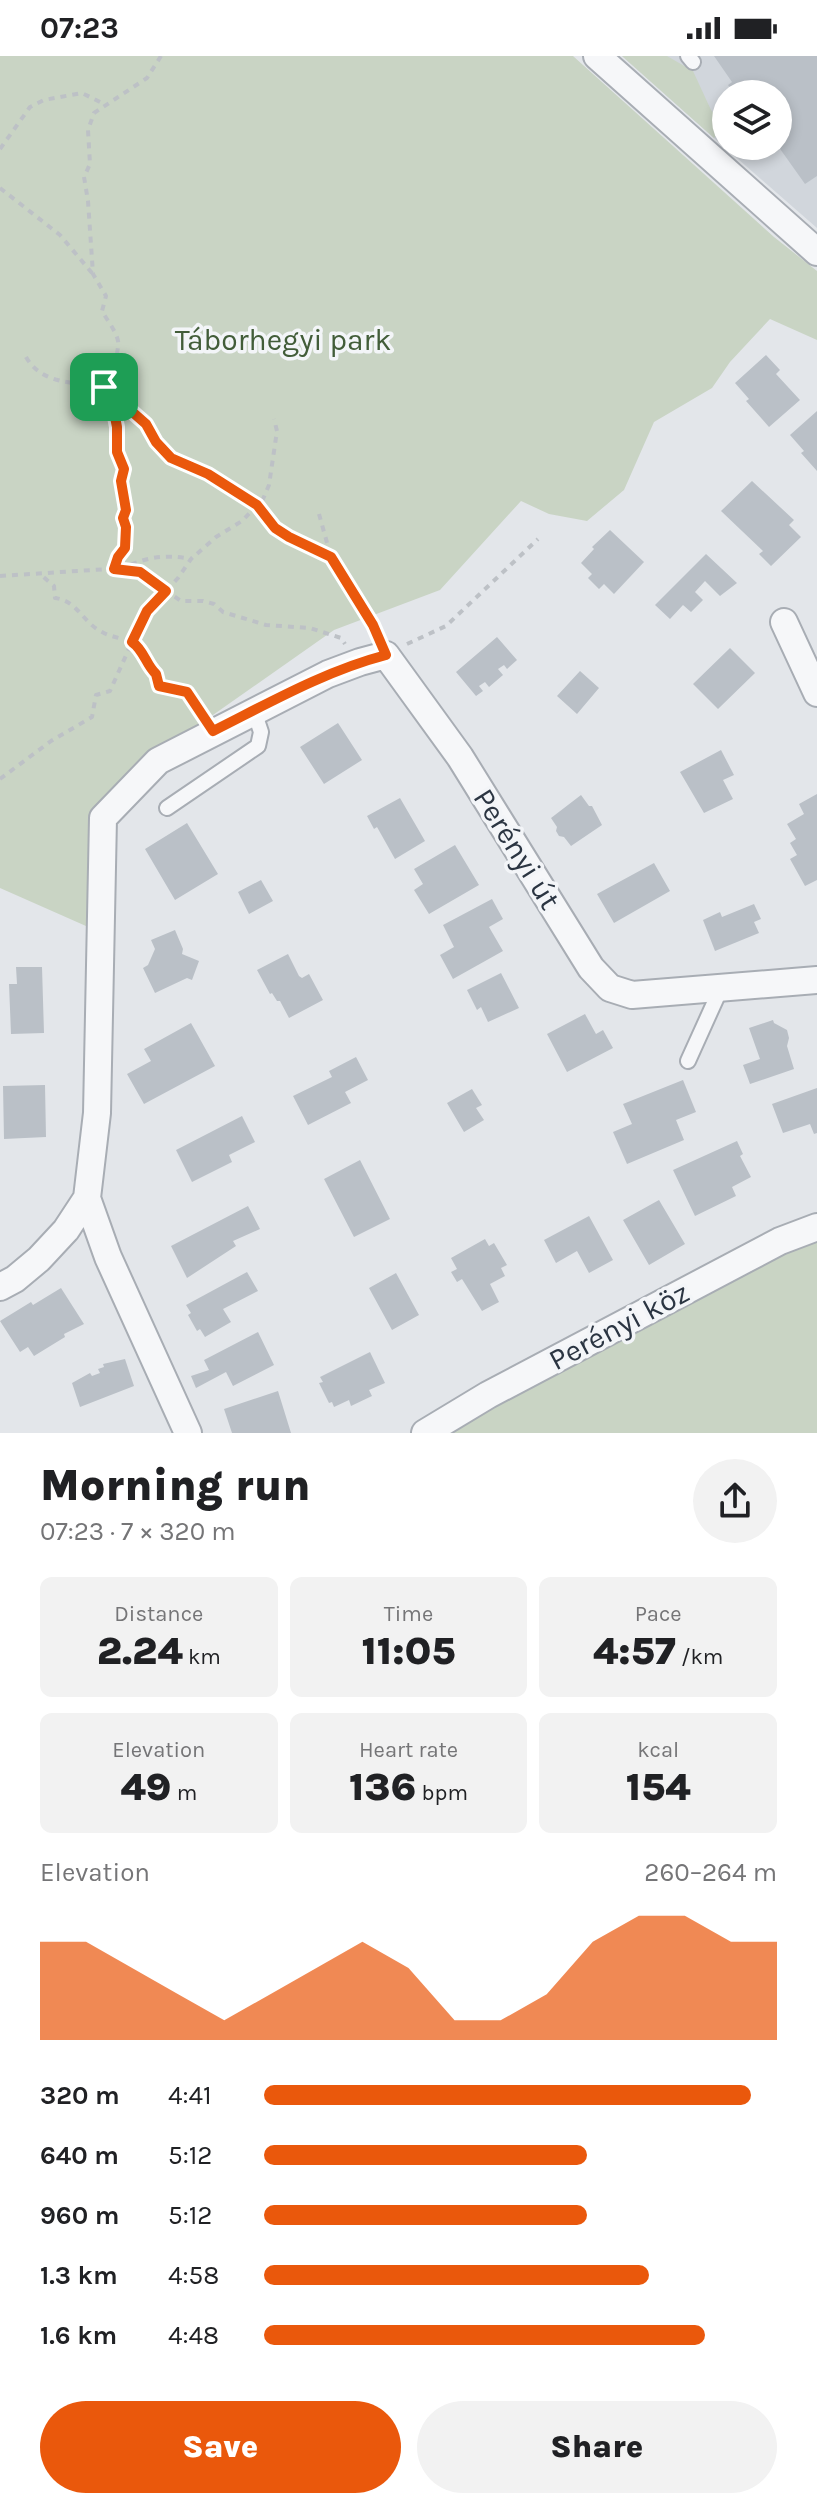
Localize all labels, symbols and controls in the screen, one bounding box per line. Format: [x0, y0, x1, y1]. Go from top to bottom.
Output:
text: 07:23 [40, 10, 119, 46]
map controls [712, 80, 792, 160]
button: layers [712, 80, 792, 160]
park label: Táborhegyi park [175, 322, 391, 358]
pin [70, 353, 138, 421]
icon: arrive [82, 365, 126, 409]
street label: Perényi út [466, 782, 568, 916]
street label: Perényi köz [543, 1274, 695, 1378]
button: share [693, 1459, 777, 1543]
text: Morning run [40, 1460, 311, 1511]
text: 07:23 · 7 × 320 m [40, 1516, 236, 1547]
text: Distance [114, 1601, 203, 1627]
text: Time [384, 1601, 433, 1627]
text: Pace [635, 1601, 682, 1627]
text: 2.24 [97, 1627, 183, 1674]
text: 11:05 [361, 1627, 456, 1674]
text: 4:57 [593, 1627, 676, 1674]
text: km [183, 1644, 221, 1670]
text: /km [676, 1644, 723, 1670]
text: Elevation [112, 1737, 205, 1763]
text: Heart rate [359, 1737, 458, 1763]
text: kcal [637, 1737, 679, 1763]
text: 49 [120, 1763, 171, 1810]
text: 136 [349, 1763, 416, 1810]
text: 154 [626, 1763, 691, 1810]
text: m [171, 1780, 197, 1806]
text: bpm [416, 1780, 468, 1806]
text: Elevation [40, 1857, 150, 1888]
text: 260–264 m [644, 1857, 777, 1888]
text: 320 m [40, 2080, 120, 2111]
text: 4:41 [168, 2080, 212, 2111]
text: 640 m [40, 2140, 119, 2171]
text: 5:12 [168, 2140, 212, 2171]
text: 960 m [40, 2200, 119, 2231]
text: 5:12 [168, 2200, 212, 2231]
text: 1.3 km [40, 2260, 118, 2291]
text: 4:58 [168, 2260, 219, 2291]
text: 1.6 km [40, 2320, 117, 2351]
text: 4:48 [168, 2320, 219, 2351]
button: Save [40, 2401, 401, 2493]
button: Share [417, 2401, 777, 2493]

